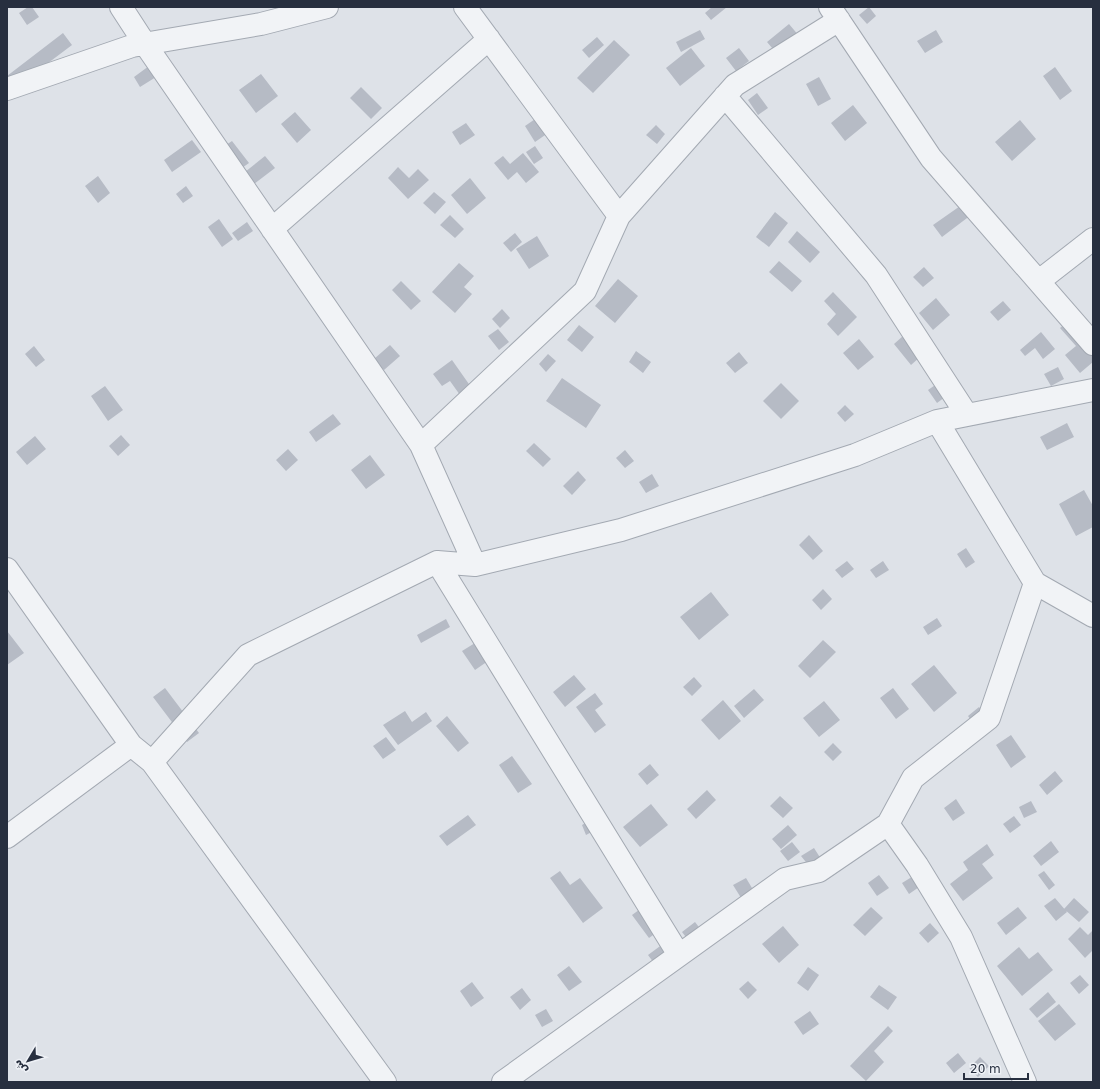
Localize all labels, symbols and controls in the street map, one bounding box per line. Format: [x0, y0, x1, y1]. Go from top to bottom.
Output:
north arrow [8, 1041, 48, 1081]
scale bar [964, 1055, 1028, 1081]
text: ش [11, 1057, 30, 1077]
text: 20 m [970, 1062, 1001, 1076]

